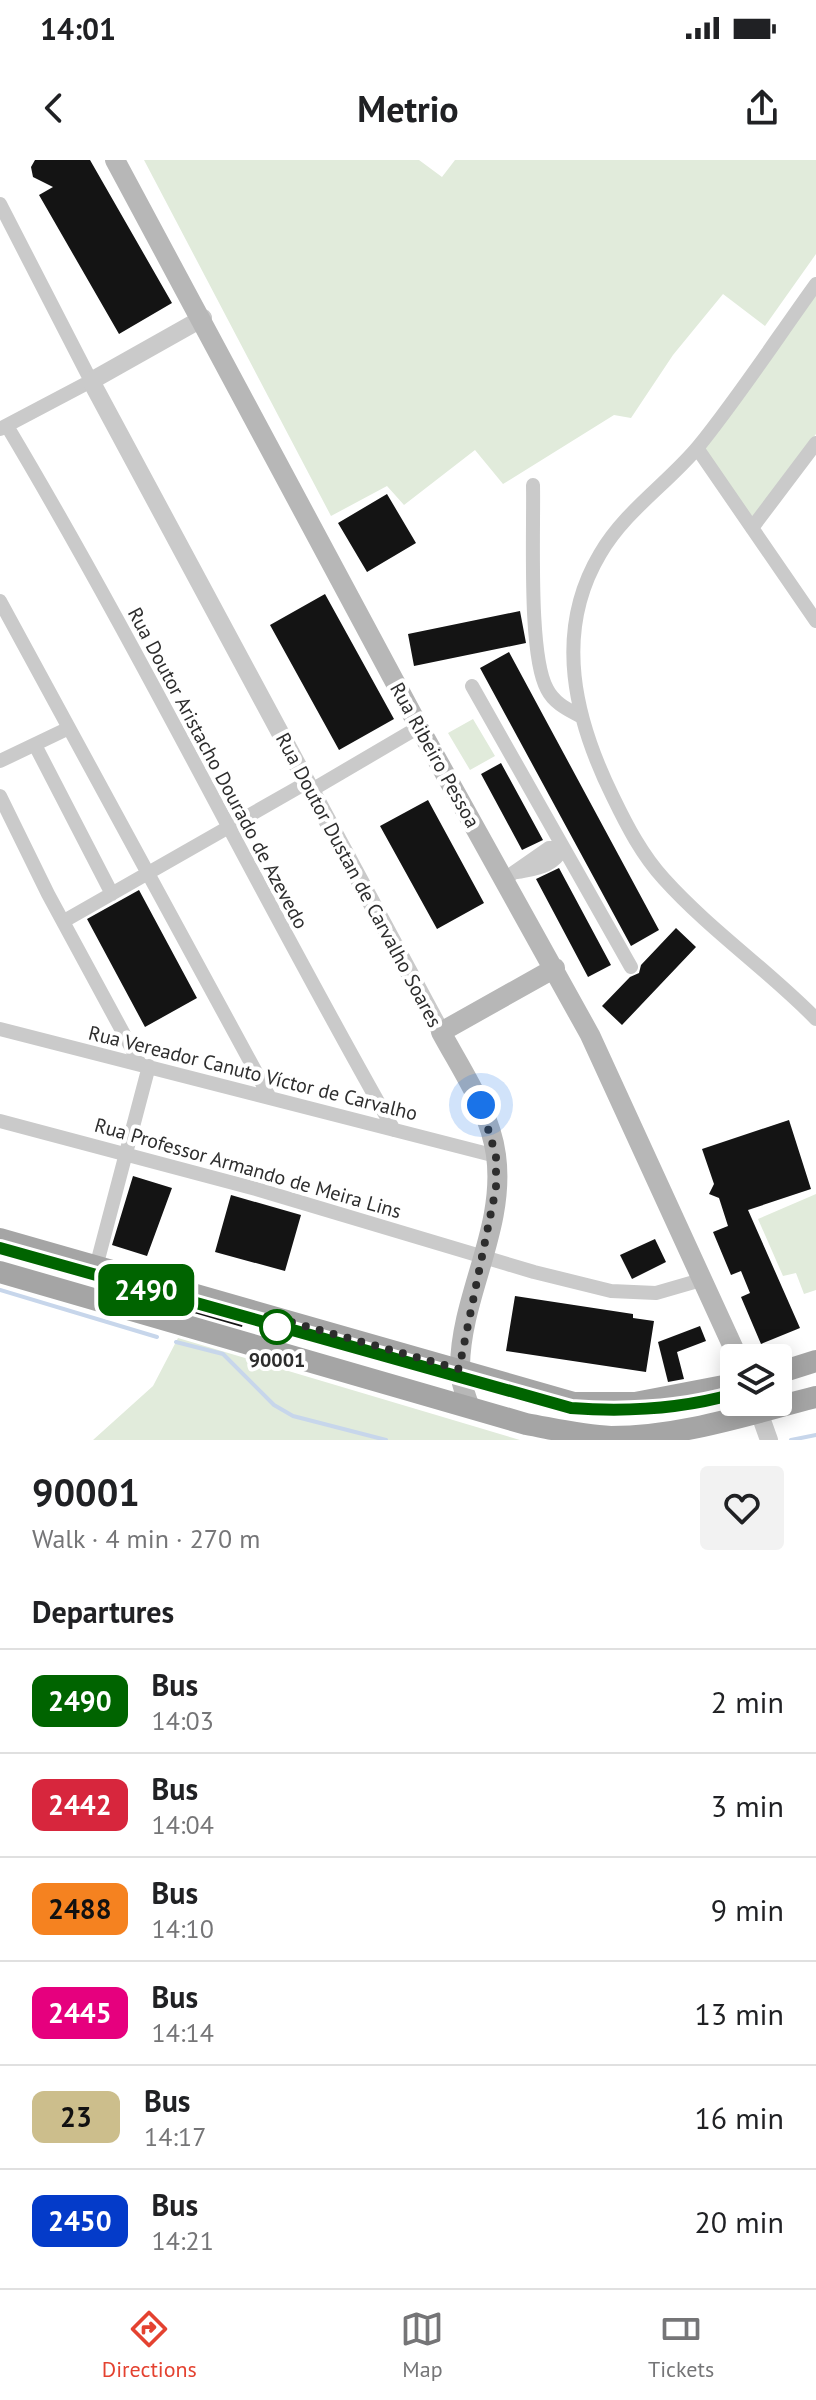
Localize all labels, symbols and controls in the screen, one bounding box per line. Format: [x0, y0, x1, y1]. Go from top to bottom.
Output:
text: 14:01 [40, 9, 116, 48]
text: Metrio [357, 85, 459, 132]
icon: back [32, 86, 76, 130]
icon: share [740, 86, 784, 130]
street label: Rua Doutor Aristacho Dourado de Azevedo [122, 603, 314, 933]
street label: Rua Ribeiro Pessoa [384, 678, 486, 832]
street label: Rua Doutor Dustan de Carvalho Soares [270, 728, 448, 1032]
street label: Rua Vereador Canuto Víctor de Carvalho [86, 1019, 420, 1127]
your location [461, 1085, 501, 1125]
street label: Rua Professor Armando de Meira Lins [92, 1112, 404, 1224]
line badge: 2490 [90, 1264, 202, 1316]
text: 2490 [114, 1271, 178, 1308]
marker: 90001 [260, 1310, 294, 1344]
map controls [720, 1344, 792, 1416]
button: layers [720, 1344, 792, 1416]
place label: 90001 [249, 1347, 305, 1373]
button: heart [700, 1466, 784, 1550]
text: 90001 [32, 1467, 140, 1516]
text: Walk · 4 min · 270 m [32, 1522, 260, 1555]
text: Departures [32, 1592, 174, 1631]
text: Bus [152, 1665, 198, 1704]
text: 2490 [48, 1682, 112, 1719]
text: 2 min [711, 1682, 784, 1721]
text: 14:03 [152, 1704, 214, 1737]
text: Bus [152, 1769, 198, 1808]
text: 2442 [48, 1786, 112, 1823]
text: 3 min [711, 1786, 784, 1825]
text: 14:04 [152, 1808, 214, 1841]
text: Bus [152, 1873, 198, 1912]
text: 2488 [48, 1890, 112, 1927]
text: 9 min [711, 1890, 784, 1929]
text: 14:10 [152, 1912, 214, 1945]
text: Bus [152, 1977, 198, 2016]
text: 2445 [48, 1994, 112, 2031]
text: 13 min [694, 1994, 784, 2033]
text: 14:14 [152, 2016, 214, 2049]
text: Bus [144, 2081, 191, 2120]
text: 23 [60, 2098, 92, 2135]
text: 16 min [694, 2098, 784, 2137]
text: 14:17 [144, 2120, 206, 2153]
text: Bus [152, 2185, 198, 2224]
text: 2450 [48, 2202, 112, 2239]
text: 20 min [694, 2202, 784, 2241]
text: 14:21 [152, 2224, 214, 2257]
tab: Directions [102, 2307, 197, 2383]
tab: Map [400, 2307, 444, 2383]
tab: Tickets [648, 2307, 714, 2383]

